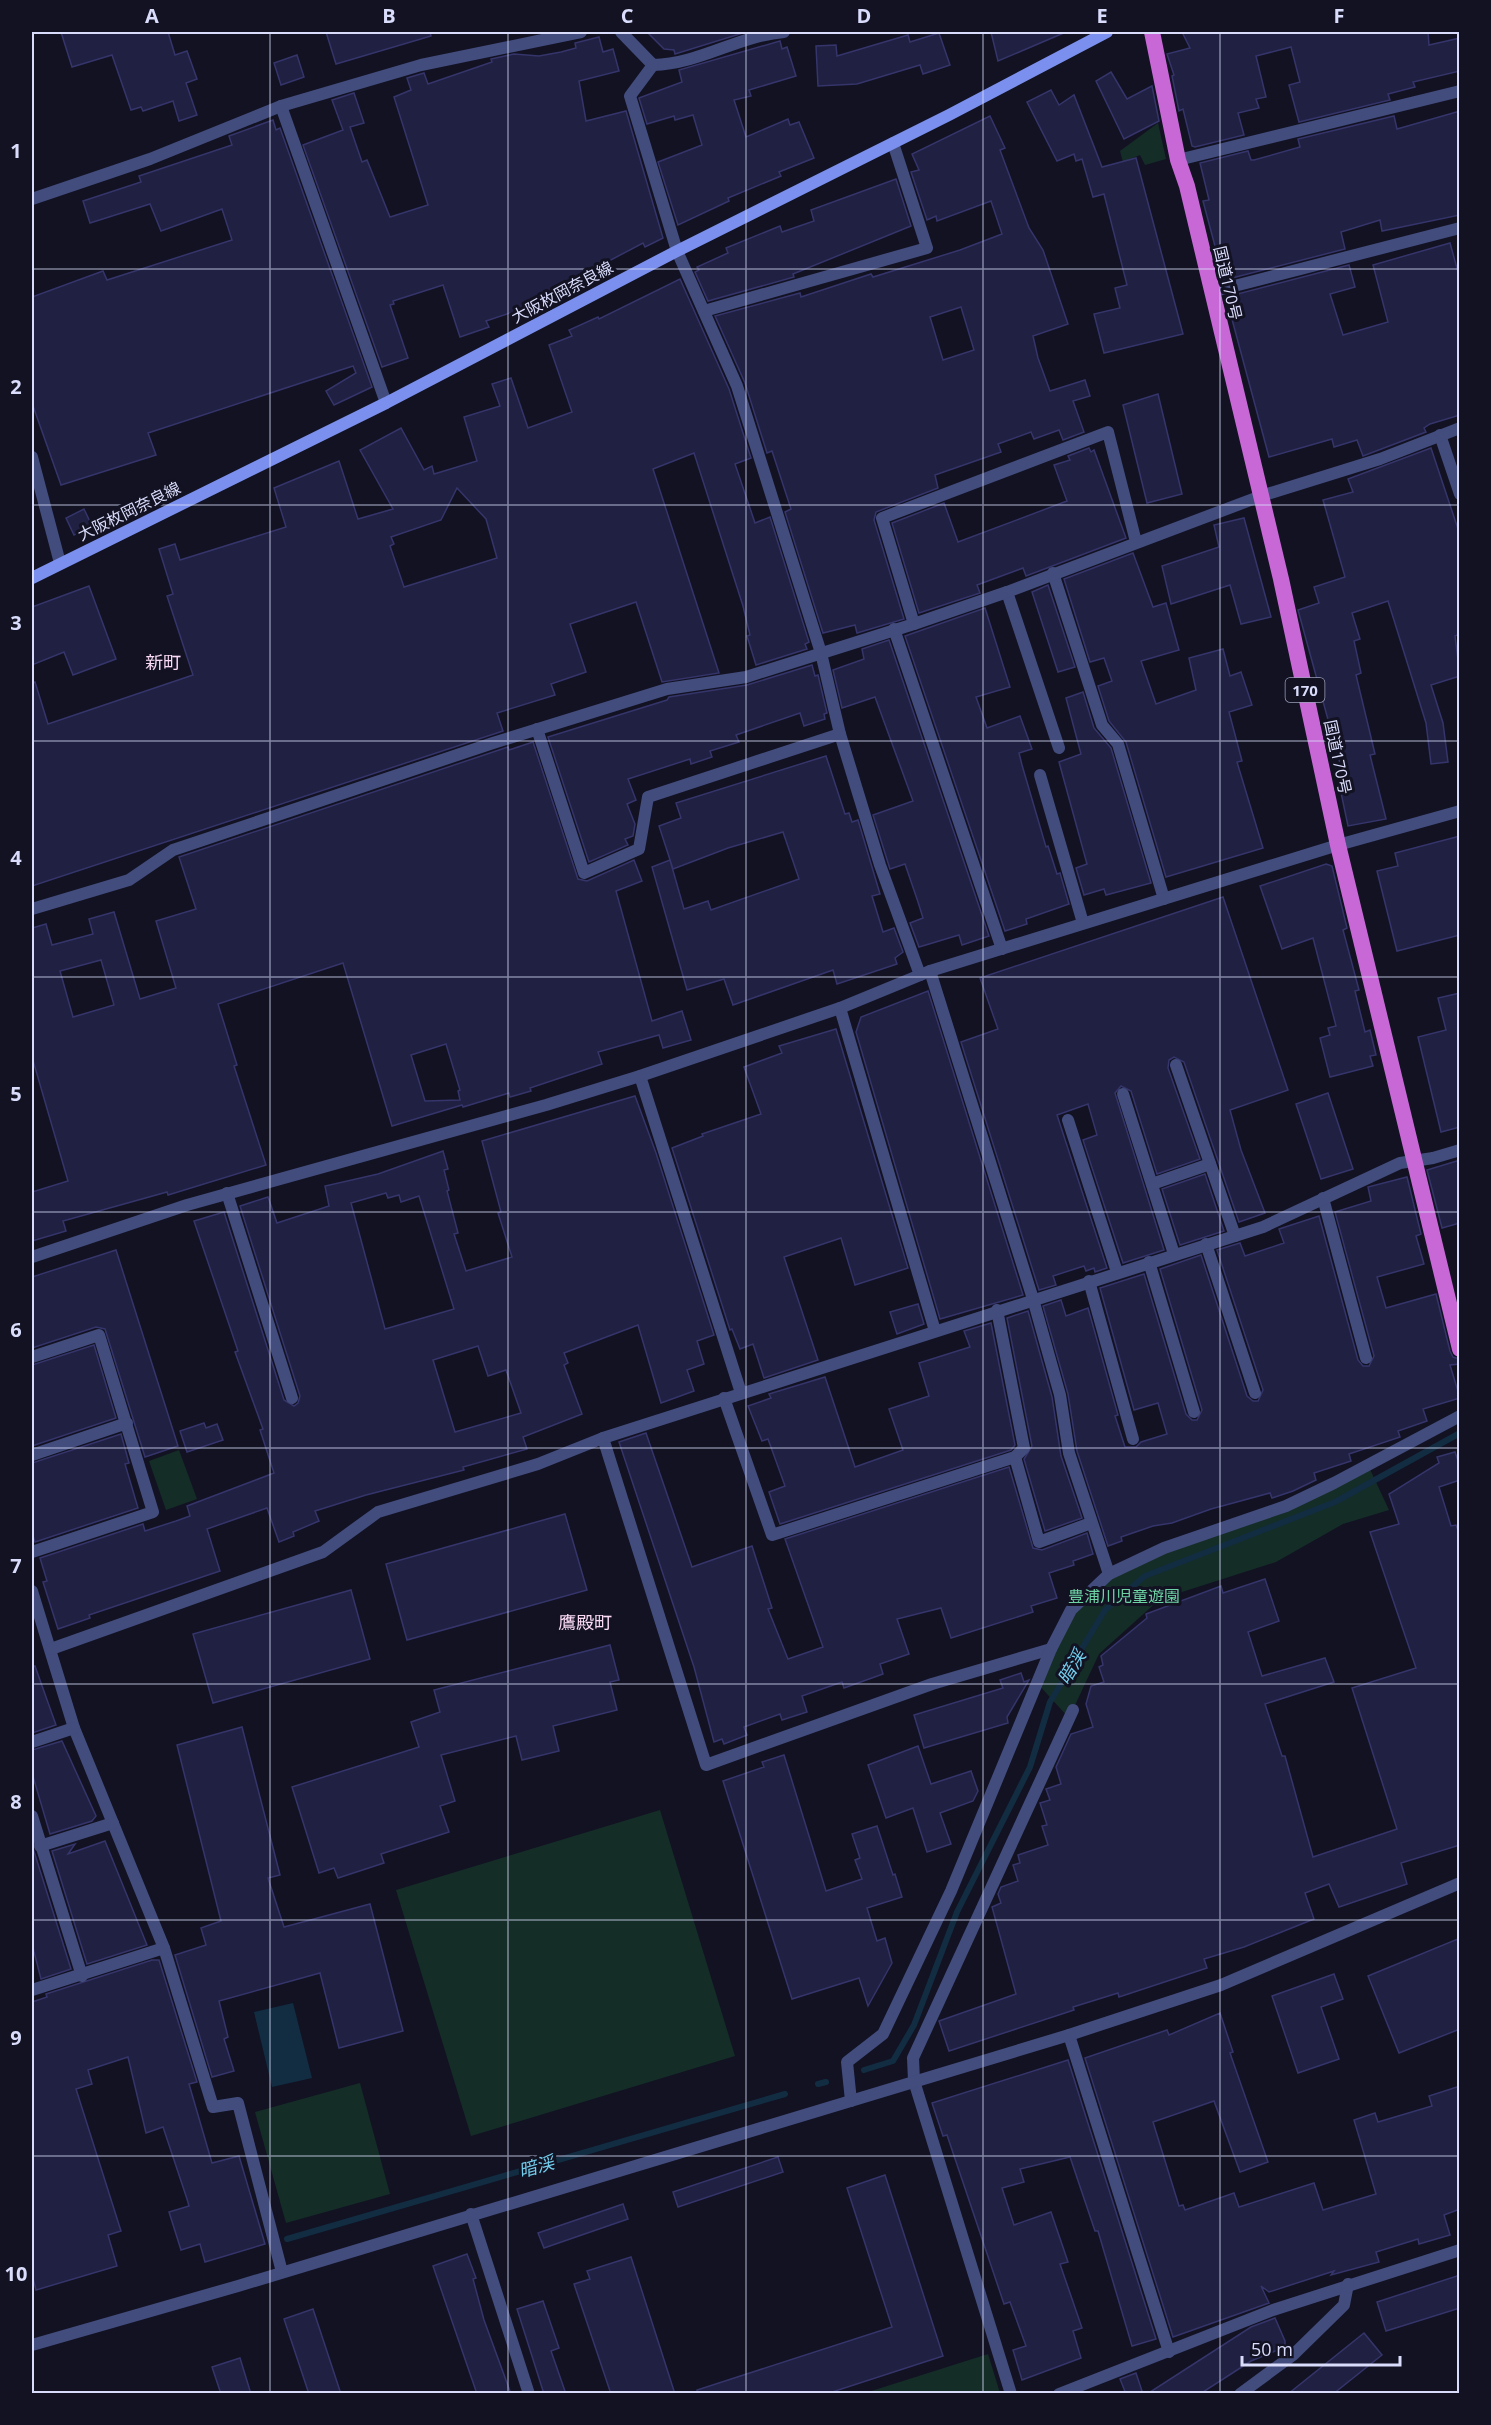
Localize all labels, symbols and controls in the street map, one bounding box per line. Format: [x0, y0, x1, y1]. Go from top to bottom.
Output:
text: A [145, 2, 159, 29]
text: B [382, 2, 396, 29]
text: C [621, 2, 634, 29]
text: D [857, 2, 871, 29]
text: E [1096, 2, 1108, 29]
text: F [1334, 2, 1344, 29]
text: 1 [10, 137, 22, 164]
street label: 国道170号 [1209, 244, 1247, 322]
street label: 大阪枚岡奈良線 [507, 256, 617, 328]
text: 2 [10, 373, 22, 400]
street label: 大阪枚岡奈良線 [74, 477, 184, 545]
text: 3 [10, 609, 22, 636]
district label: 新町 [145, 650, 181, 674]
road number: 170 [1286, 678, 1324, 702]
street label: 国道170号 [1319, 718, 1357, 796]
text: 4 [10, 844, 22, 871]
text: 5 [10, 1080, 22, 1107]
text: 6 [10, 1316, 22, 1343]
text: 7 [10, 1552, 22, 1579]
park label: 豊浦川児童遊園 [1068, 1585, 1180, 1607]
district label: 鷹殿町 [558, 1610, 612, 1634]
water label: 暗渓 [1051, 1644, 1092, 1689]
text: 8 [10, 1788, 22, 1815]
text: 9 [10, 2024, 22, 2051]
water label: 暗渓 [515, 2149, 559, 2182]
text: 10 [5, 2260, 27, 2287]
scale bar [1242, 2329, 1400, 2367]
text: 50 m [1251, 2337, 1293, 2361]

